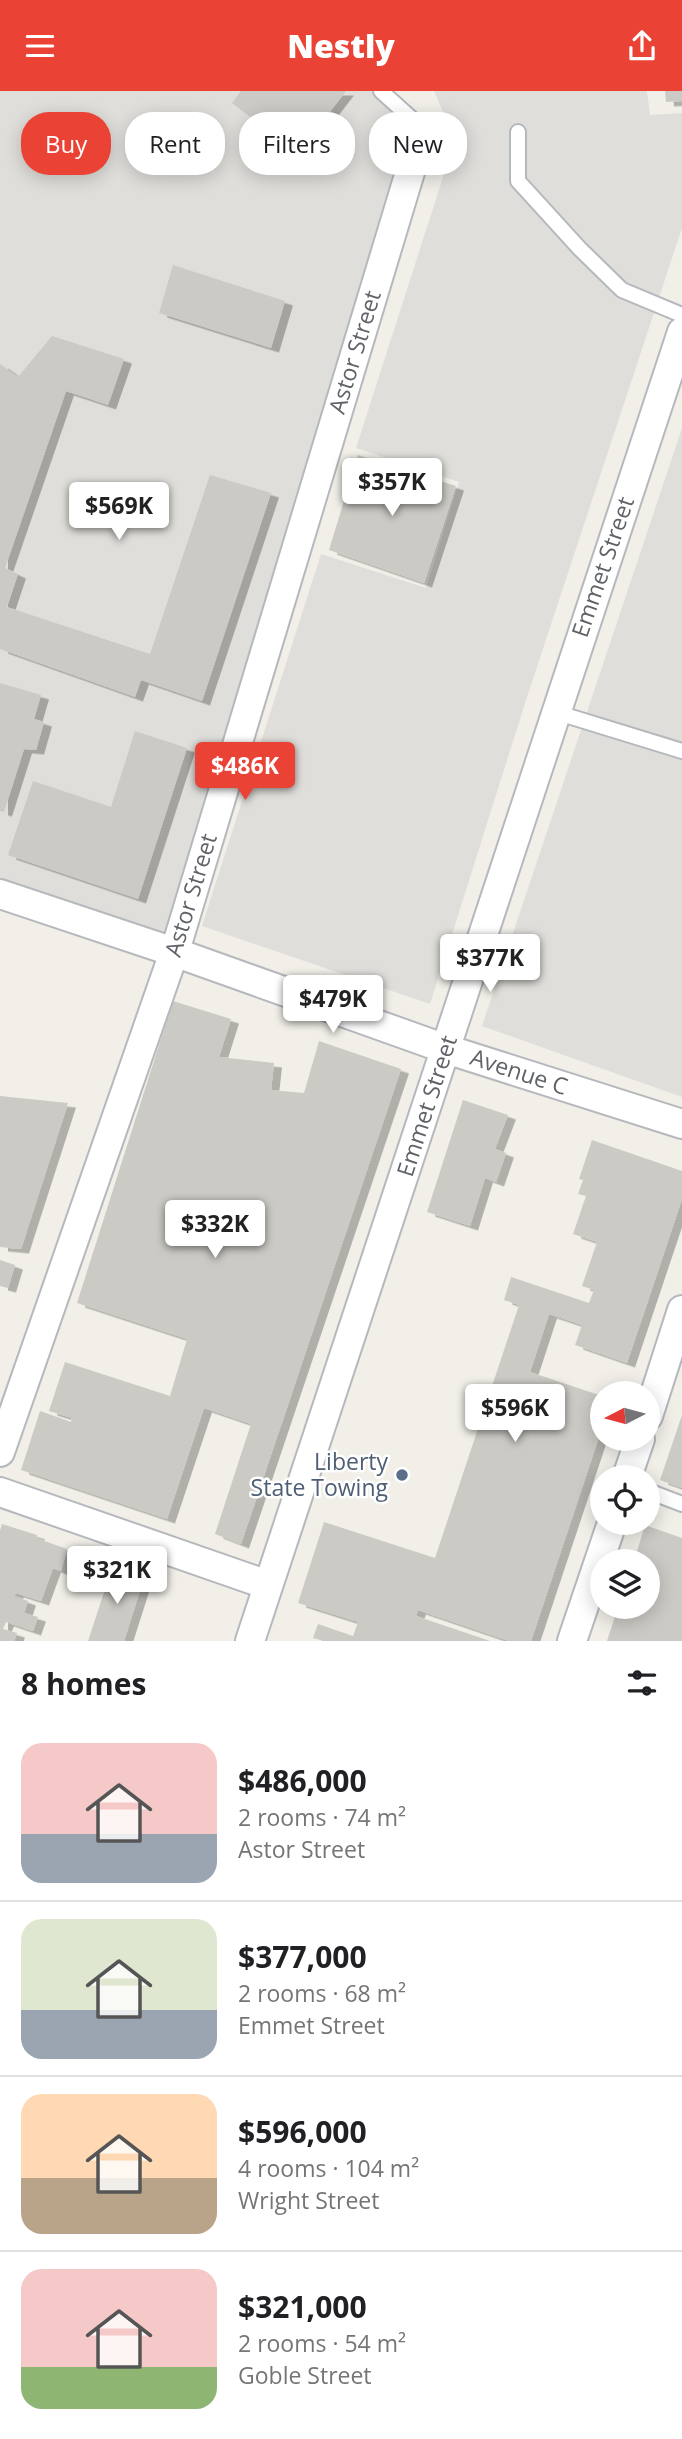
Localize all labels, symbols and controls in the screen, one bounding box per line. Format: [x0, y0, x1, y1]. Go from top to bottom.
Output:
text: Nestly [287, 24, 395, 67]
icon: menu [21, 27, 59, 65]
icon: share [623, 27, 661, 65]
chip: Buy [21, 112, 111, 175]
chip: Rent [125, 112, 225, 175]
chip: Filters [239, 112, 355, 175]
chip: New [369, 112, 467, 175]
street label: Astor Street [320, 286, 388, 417]
pin: $357K [343, 459, 441, 518]
text: $357K [358, 465, 426, 497]
pin: $569K [70, 483, 168, 542]
text: $569K [85, 489, 153, 521]
street label: Emmet Street [563, 492, 641, 641]
pin: $486K [196, 743, 294, 802]
text: $486K [211, 749, 279, 781]
street label: Astor Street [156, 829, 224, 960]
pin: $377K [441, 935, 539, 994]
text: $377K [456, 941, 524, 973]
pin: $479K [284, 975, 382, 1035]
text: $479K [299, 982, 367, 1014]
street label: Emmet Street [388, 1031, 464, 1180]
street label: Avenue C [467, 1040, 572, 1102]
pin: $332K [166, 1201, 264, 1260]
text: $332K [181, 1207, 249, 1239]
north arrow [590, 1381, 660, 1451]
map controls [590, 1381, 660, 1619]
pin: $596K [466, 1385, 564, 1444]
text: $596K [481, 1391, 549, 1423]
place label: Liberty State Towing [251, 1445, 389, 1503]
button: locate [590, 1465, 660, 1535]
marker: Liberty State Towing [394, 1467, 410, 1483]
pin: $321K [68, 1547, 166, 1606]
button: layers [590, 1549, 660, 1619]
text: $321K [83, 1553, 151, 1585]
text: 8 homes [21, 1663, 146, 1704]
icon: filters [623, 1664, 661, 1702]
text: $486,000 [238, 1760, 367, 1801]
icon: home [77, 1771, 161, 1855]
text: 2 rooms · 74 m² [238, 1801, 406, 1833]
text: Astor Street [238, 1833, 365, 1865]
text: $377,000 [238, 1936, 367, 1977]
icon: home [77, 1947, 161, 2031]
text: 2 rooms · 68 m² [238, 1977, 406, 2009]
text: Emmet Street [238, 2009, 385, 2041]
text: $596,000 [238, 2111, 367, 2152]
icon: home [77, 2122, 161, 2206]
text: 4 rooms · 104 m² [238, 2152, 419, 2184]
text: Wright Street [238, 2184, 379, 2216]
text: $321,000 [238, 2286, 367, 2327]
icon: home [77, 2297, 161, 2381]
text: 2 rooms · 54 m² [238, 2327, 406, 2359]
text: Goble Street [238, 2359, 372, 2391]

